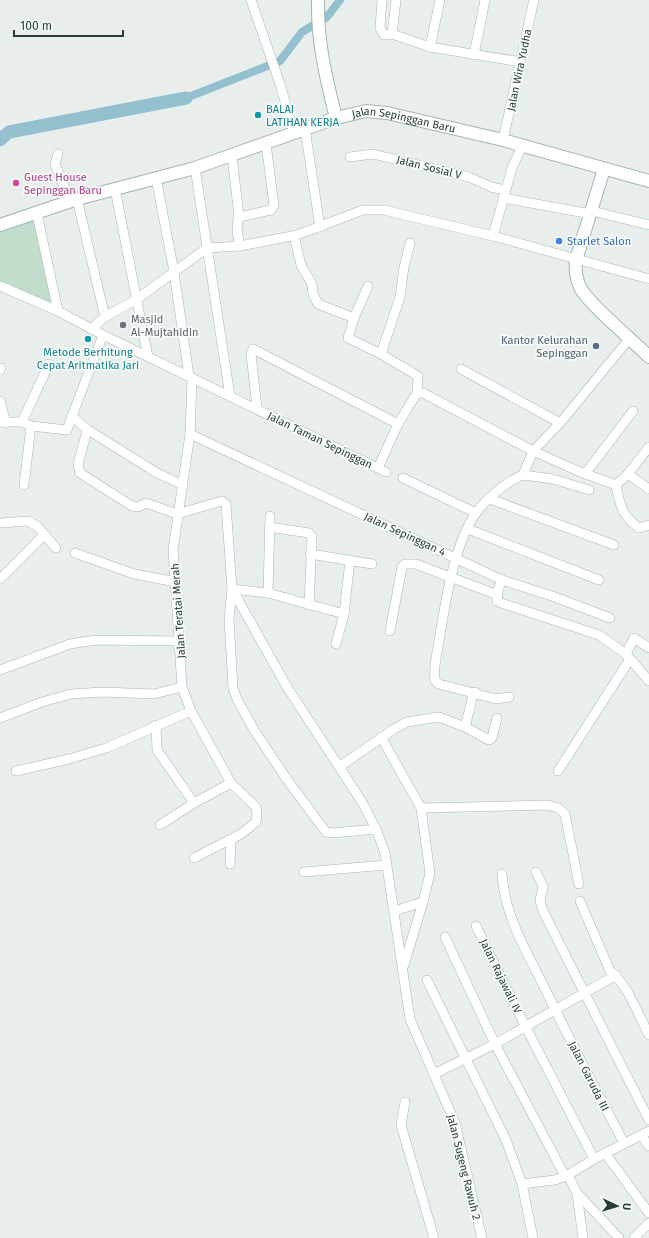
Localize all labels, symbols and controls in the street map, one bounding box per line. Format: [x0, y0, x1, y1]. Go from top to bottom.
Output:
scale bar [14, 12, 123, 38]
text: 100 m [20, 19, 52, 33]
street label: Jalan Wira Yudha [504, 28, 535, 112]
place label: BALAI LATIHAN KERJA [266, 103, 340, 129]
street label: Jalan Sepinggan Baru [350, 105, 457, 136]
marker: BALAI LATIHAN KERJA [253, 110, 263, 120]
street label: Jalan Sosial V [395, 153, 464, 182]
place label: Guest House Sepinggan Baru [24, 171, 102, 197]
marker: Guest House Sepinggan Baru [11, 178, 21, 188]
place label: Starlet Salon [567, 235, 631, 248]
marker: Starlet Salon [554, 236, 564, 246]
place label: Masjid Al-Mujtahidin [131, 313, 198, 339]
marker: Masjid Al-Mujtahidin [118, 320, 128, 330]
marker: Metode Berhitung Cepat Aritmatika Jari [83, 334, 93, 344]
place label: Kantor Kelurahan Sepinggan [501, 334, 588, 360]
marker: Kantor Kelurahan Sepinggan [591, 341, 601, 351]
place label: Metode Berhitung Cepat Aritmatika Jari [37, 346, 139, 372]
street label: Jalan Taman Sepinggan [265, 409, 374, 472]
street label: Jalan Sepinggan 4 [362, 510, 448, 559]
street label: Jalan Teratai Merah [169, 563, 188, 659]
street label: Jalan Rajawali IV [477, 937, 525, 1016]
street label: Jalan Garuda III [565, 1039, 612, 1113]
street label: Jalan Sugeng Rawuh 2 [444, 1113, 483, 1221]
north arrow [597, 1186, 637, 1226]
text: U [620, 1203, 633, 1211]

